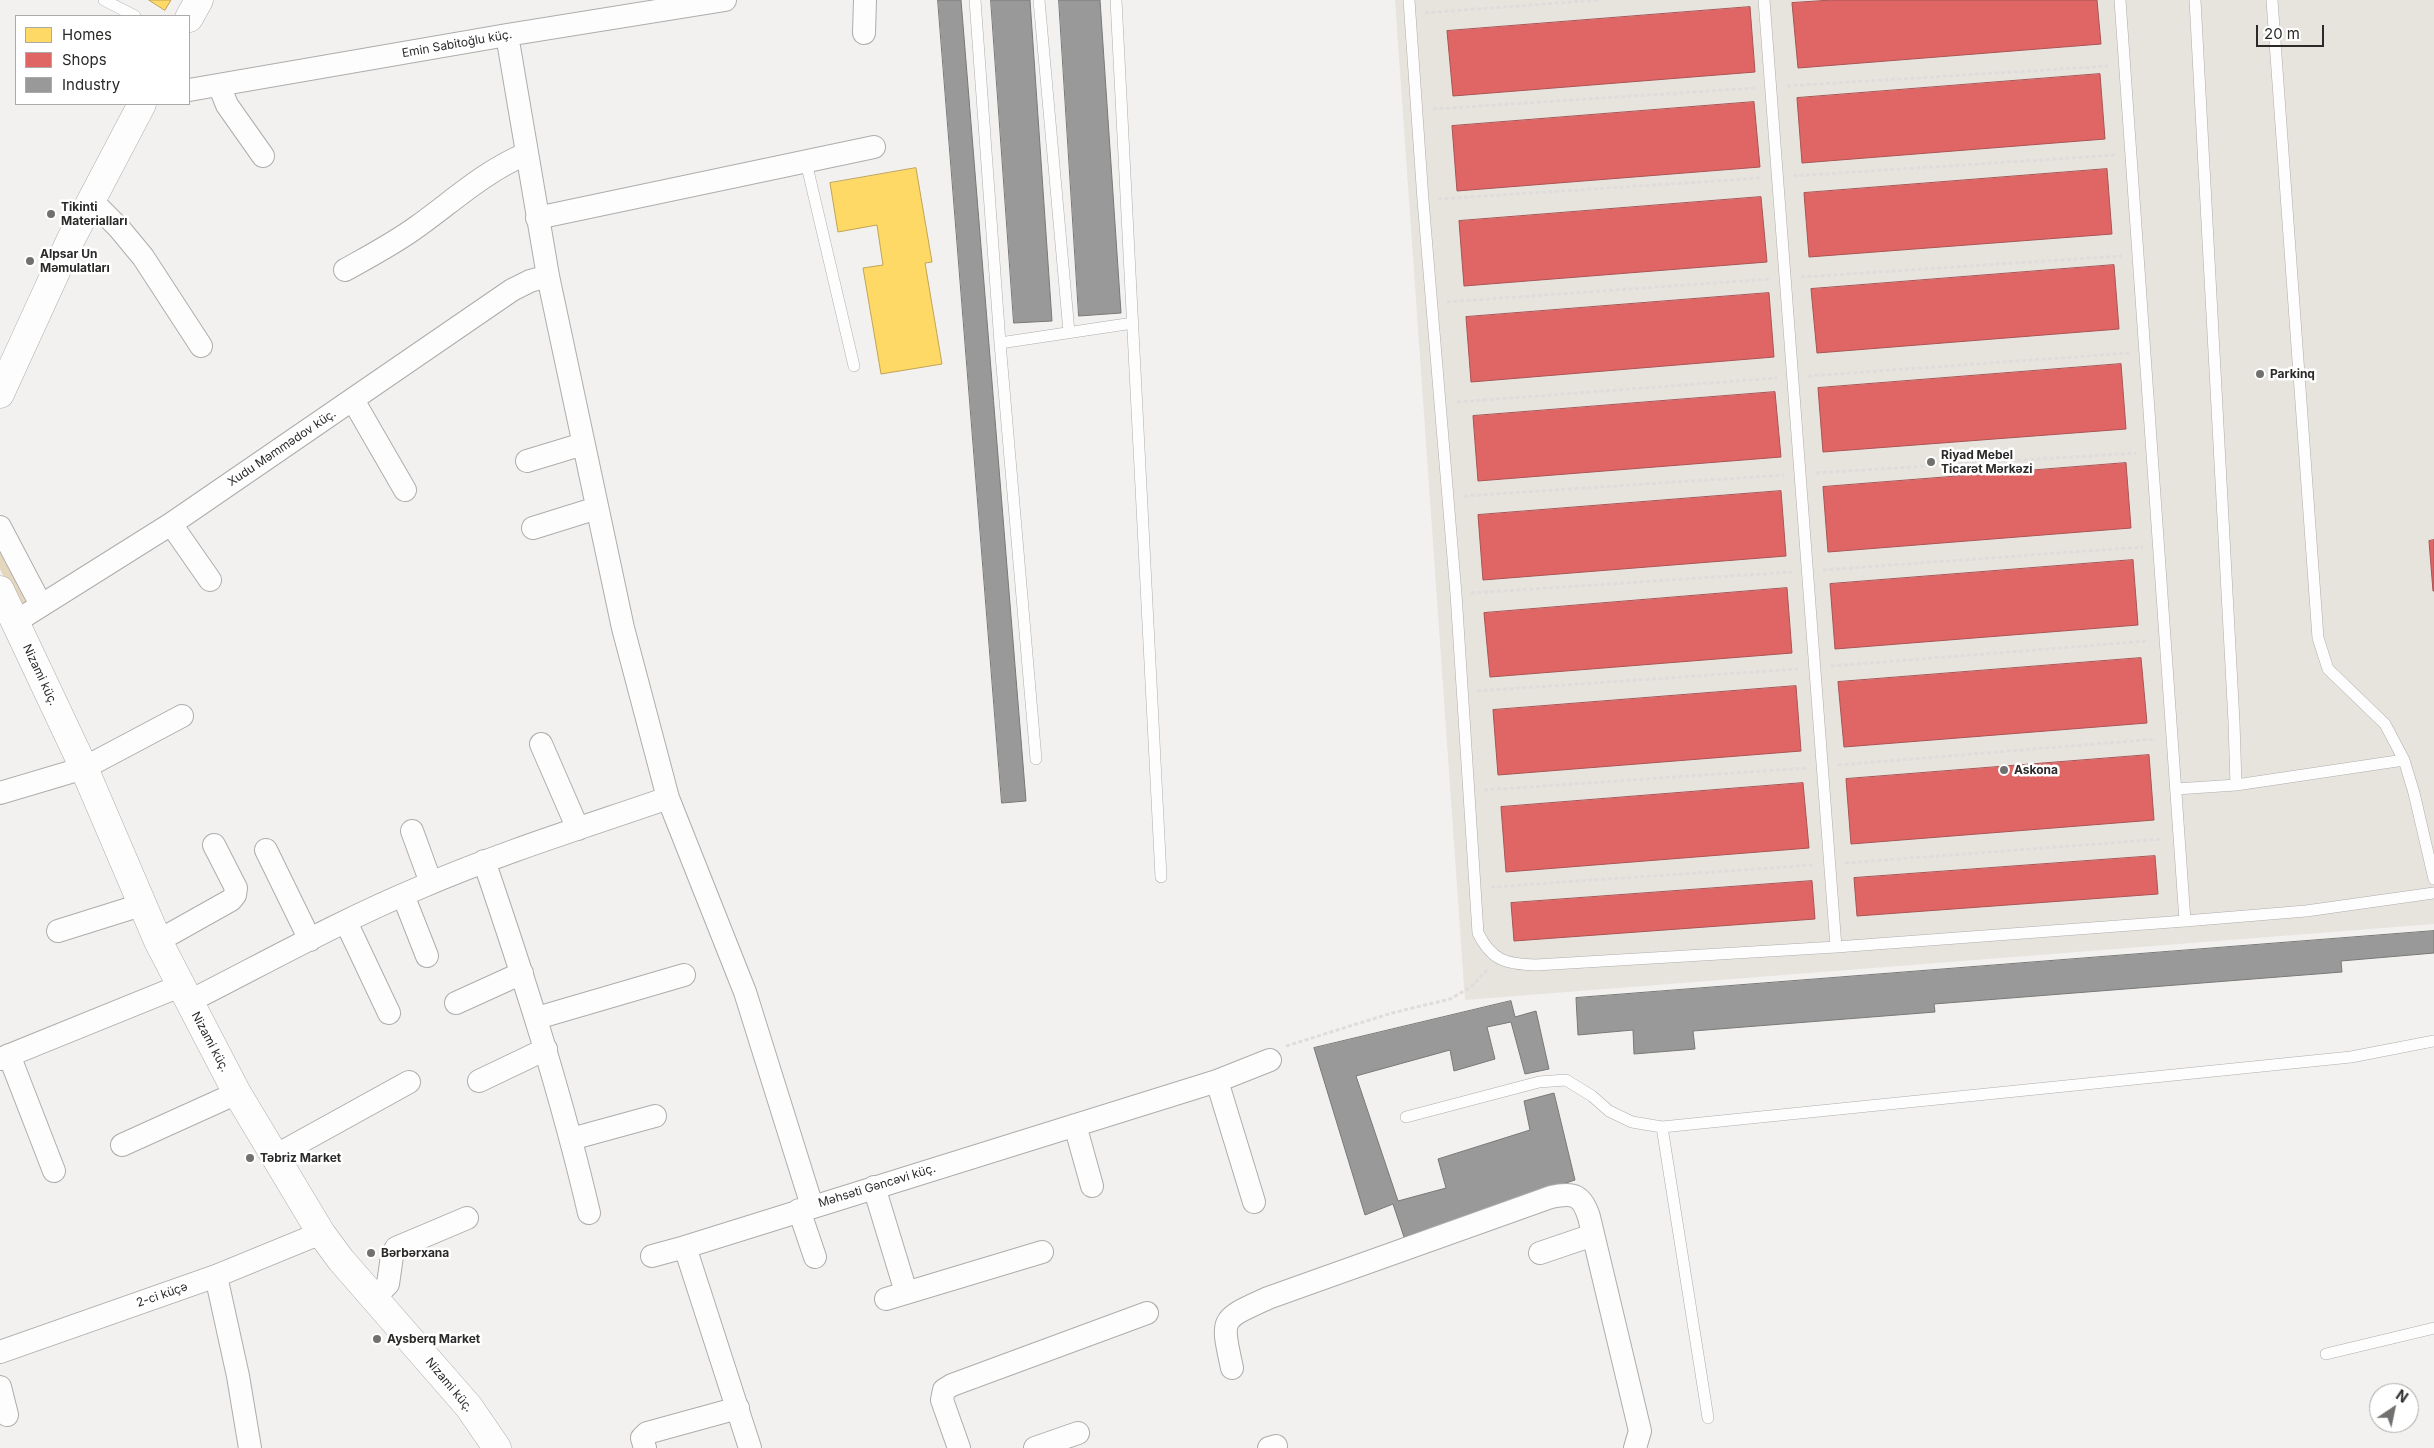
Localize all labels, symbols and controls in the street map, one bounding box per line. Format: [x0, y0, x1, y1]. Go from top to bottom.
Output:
legend [15, 15, 190, 105]
scale bar [2259, 15, 2326, 47]
text: 20 m [2264, 24, 2300, 43]
text: Homes [62, 25, 112, 44]
street label: Emin Sabitoğlu küç. [401, 27, 513, 61]
text: Shops [62, 50, 107, 69]
text: Industry [62, 75, 120, 94]
place label: Tikinti Materialları [61, 200, 127, 228]
marker: Tikinti Materialları [45, 208, 57, 220]
place label: Alpsar Un Məmulatları [40, 247, 110, 275]
marker: Alpsar Un Məmulatları [24, 255, 36, 267]
place label: Parkinq [2270, 367, 2315, 381]
marker: Parkinq [2254, 368, 2266, 380]
street label: Xudu Məmmədov küç. [225, 406, 339, 490]
place label: Riyad Mebel Ticarət Mərkəzi [1941, 448, 2033, 476]
marker: Riyad Mebel Ticarət Mərkəzi [1925, 456, 1937, 468]
street label: Nizami küç. [20, 642, 60, 708]
place label: Askona [2014, 763, 2058, 777]
marker: Askona [1998, 764, 2010, 776]
street label: Nizami küç. [188, 1009, 232, 1075]
place label: Təbriz Market [260, 1151, 341, 1165]
marker: Təbriz Market [244, 1152, 256, 1164]
street label: Məhsəti Gəncəvi küç. [816, 1161, 938, 1211]
place label: Bərbərxana [381, 1246, 449, 1260]
marker: Bərbərxana [365, 1247, 377, 1259]
street label: 2-ci küçə [134, 1279, 190, 1311]
place label: Aysberq Market [387, 1332, 480, 1346]
marker: Aysberq Market [371, 1333, 383, 1345]
street label: Nizami küç. [422, 1355, 476, 1415]
north arrow [2369, 1383, 2419, 1433]
text: N [2393, 1386, 2411, 1406]

